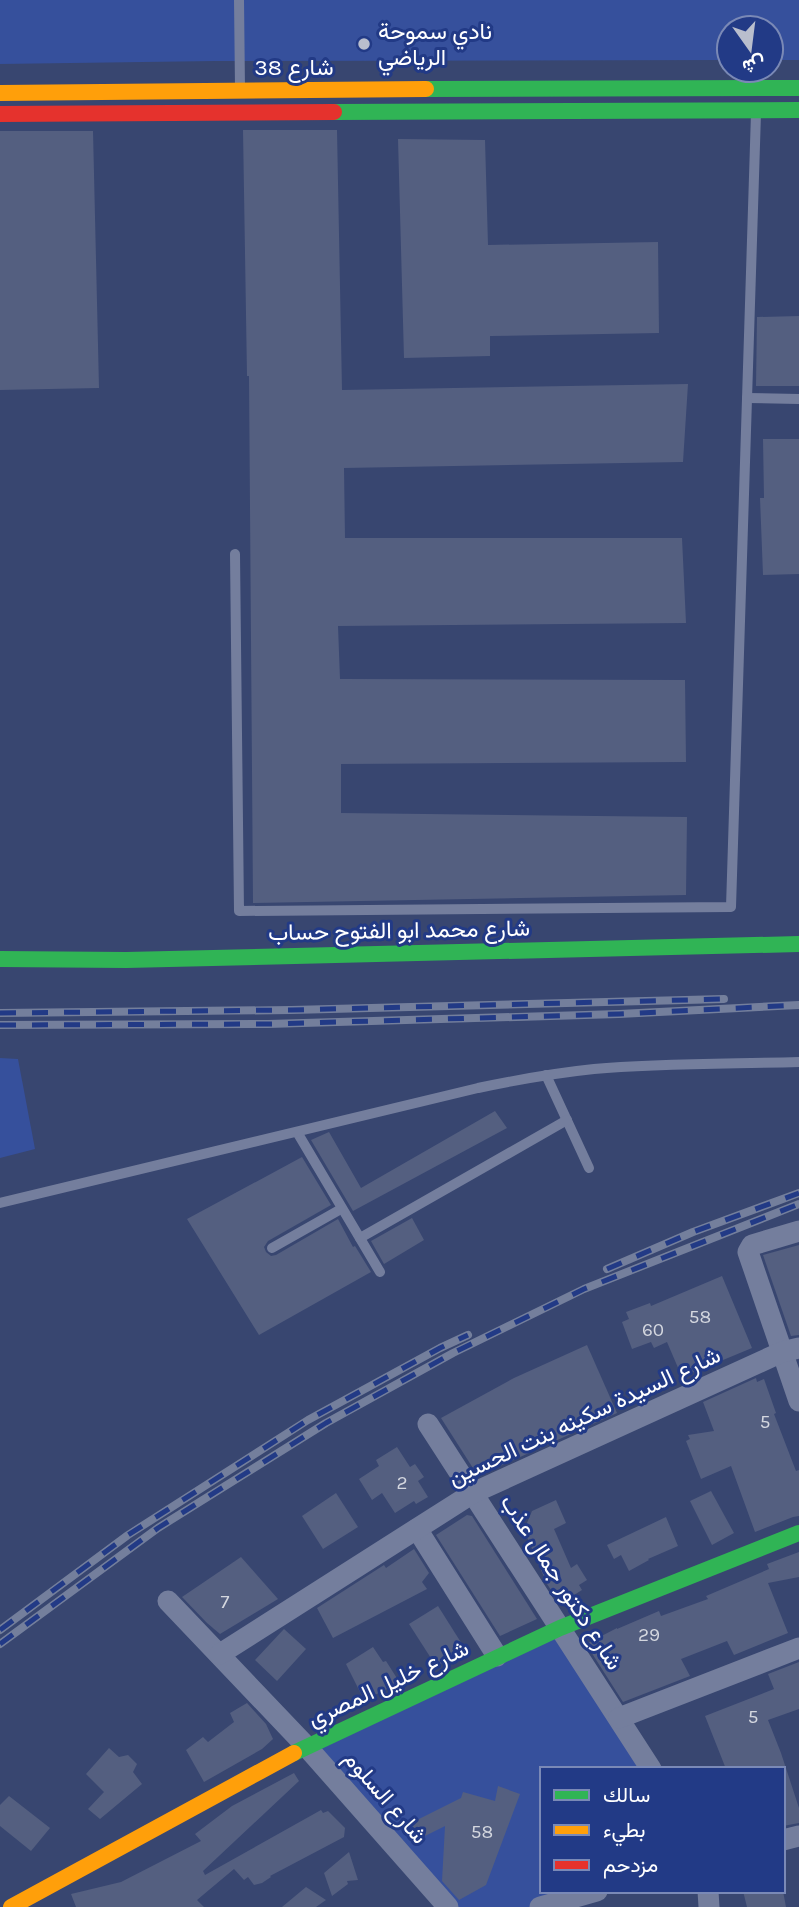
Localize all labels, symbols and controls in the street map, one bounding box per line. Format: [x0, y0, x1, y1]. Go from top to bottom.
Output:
north arrow [715, 14, 785, 84]
place label: نادي سموحة الرياضي [378, 18, 492, 76]
marker: نادي سموحة الرياضي [356, 36, 372, 52]
text: ش [740, 51, 768, 78]
street label: شارع 38 [254, 54, 334, 83]
street label: شارع محمد ابو الفتوح حساب [268, 915, 530, 948]
house number: 58 [689, 1306, 711, 1328]
house number: 60 [642, 1319, 664, 1341]
street label: شارع السيدة سكينه بنت الحسين [444, 1341, 726, 1493]
house number: 5 [760, 1411, 770, 1433]
house number: 2 [396, 1472, 408, 1494]
street label: شارع دكتور جمال عذب [493, 1490, 628, 1676]
house number: 7 [221, 1591, 230, 1613]
house number: 29 [638, 1624, 660, 1646]
street label: شارع خليل المصري [303, 1634, 475, 1737]
house number: 5 [748, 1706, 758, 1728]
street label: شارع السلوم [336, 1745, 433, 1851]
legend [540, 1767, 785, 1893]
text: سالك [603, 1783, 650, 1807]
text: بطيء [603, 1818, 646, 1847]
house number: 58 [471, 1821, 493, 1843]
text: مزدحم [603, 1853, 658, 1879]

